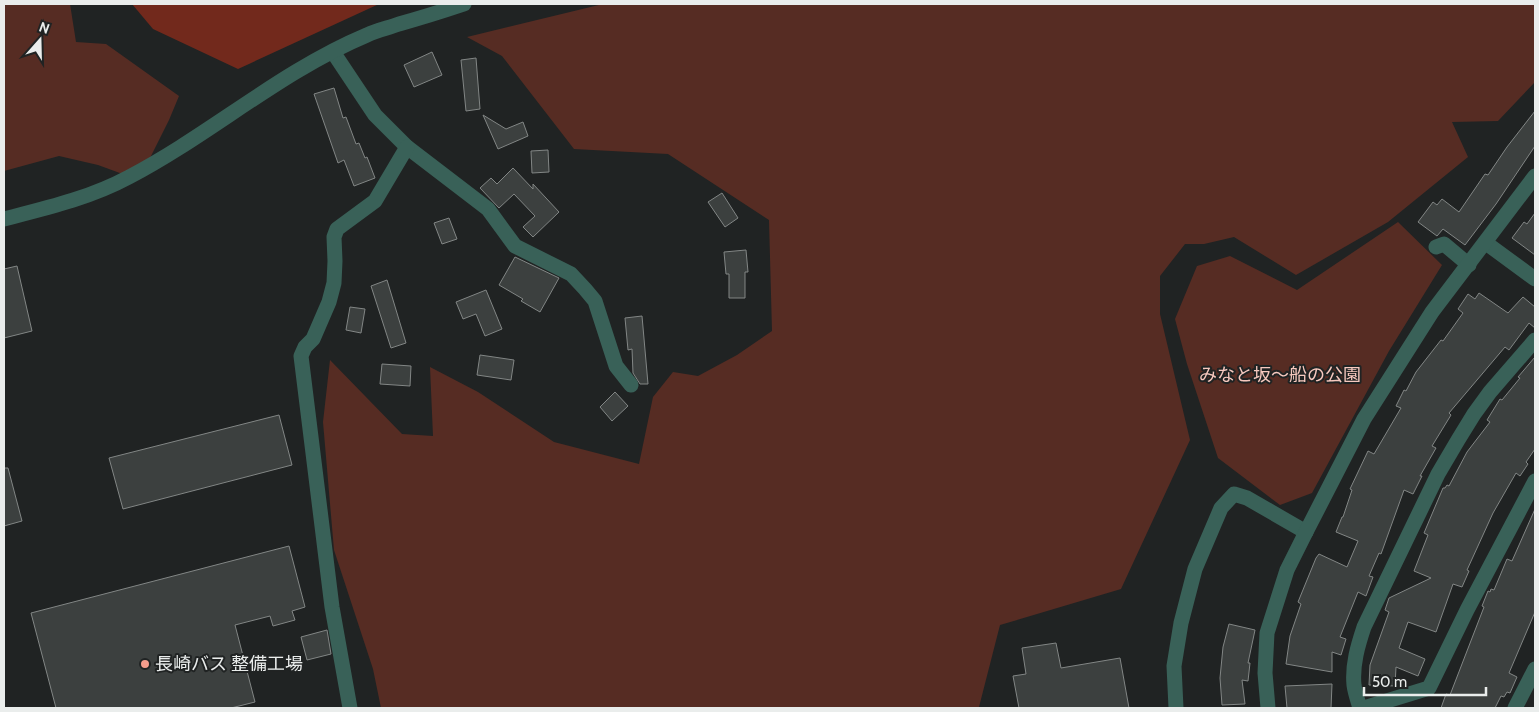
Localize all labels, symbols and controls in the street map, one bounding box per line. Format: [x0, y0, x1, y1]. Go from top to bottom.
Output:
north arrow [15, 15, 65, 65]
text: N [37, 18, 52, 38]
park label: みなと坂〜船の公園 [1199, 364, 1361, 386]
place label: 長崎バス 整備工場 [155, 653, 303, 675]
marker: 長崎バス 整備工場 [139, 658, 151, 670]
scale bar [1364, 664, 1486, 696]
text: 50 m [1372, 673, 1407, 691]

